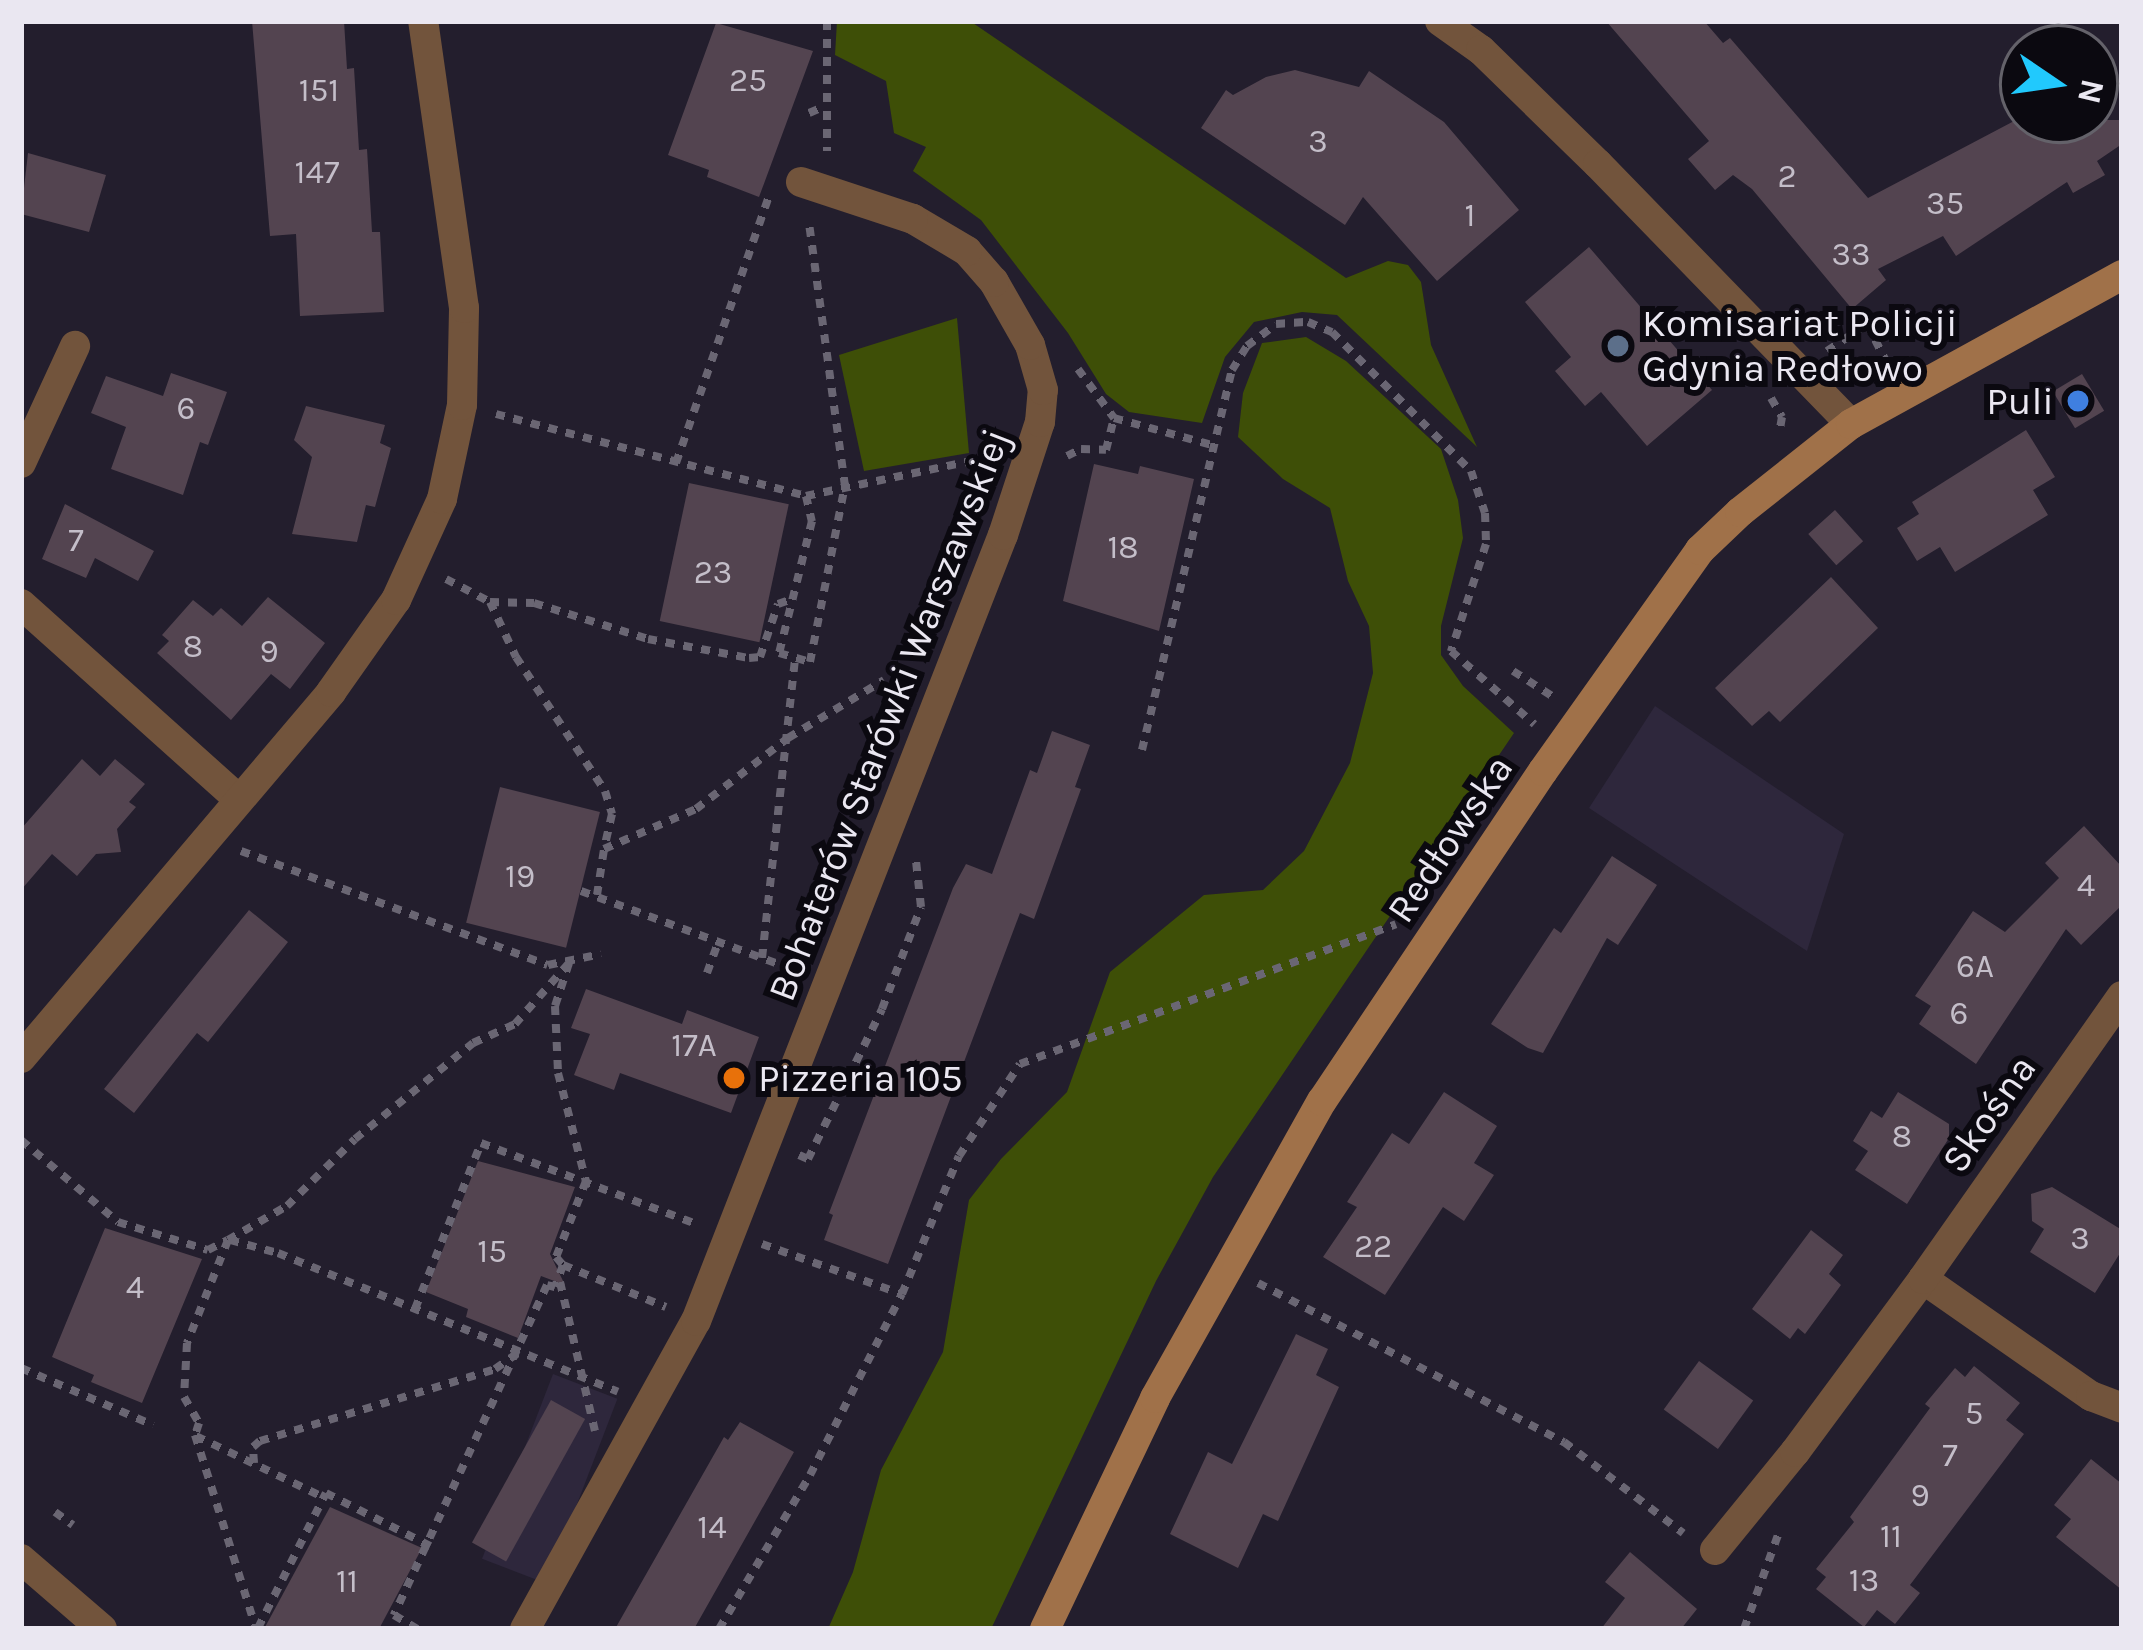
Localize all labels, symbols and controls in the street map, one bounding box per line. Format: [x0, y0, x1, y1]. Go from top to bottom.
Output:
north arrow [1999, 24, 2119, 144]
house number: 25 [729, 61, 767, 101]
house number: 151 [299, 71, 339, 111]
text: N [2070, 76, 2112, 107]
house number: 3 [1308, 122, 1328, 162]
house number: 147 [295, 153, 339, 193]
house number: 2 [1777, 157, 1797, 197]
house number: 35 [1926, 184, 1964, 224]
house number: 1 [1465, 196, 1475, 236]
house number: 33 [1832, 235, 1870, 275]
place label: Komisariat Policji Gdynia Redłowo [1642, 301, 1958, 392]
marker: Komisariat Policji Gdynia Redłowo [1605, 333, 1631, 359]
place label: Puli [1986, 378, 2054, 424]
marker: Puli [2065, 388, 2091, 414]
house number: 6 [177, 389, 195, 429]
street label: Bohaterów Starówki Warszawskiej [758, 422, 1020, 1008]
house number: 7 [68, 521, 84, 561]
house number: 18 [1107, 528, 1139, 568]
house number: 23 [694, 553, 732, 593]
house number: 8 [183, 627, 203, 667]
house number: 9 [259, 632, 279, 672]
street label: Redłowska [1377, 747, 1523, 931]
house number: 19 [505, 857, 535, 897]
house number: 4 [2077, 866, 2095, 906]
house number: 6A [1956, 947, 1994, 987]
house number: 6 [1950, 994, 1968, 1034]
house number: 17A [671, 1026, 717, 1066]
street label: Skośna [1932, 1046, 2046, 1182]
place label: Pizzeria 105 [758, 1055, 963, 1101]
marker: Pizzeria 105 [721, 1065, 747, 1091]
house number: 8 [1892, 1117, 1912, 1157]
house number: 3 [2070, 1219, 2090, 1259]
house number: 22 [1354, 1227, 1392, 1267]
house number: 15 [477, 1232, 507, 1272]
house number: 4 [126, 1268, 144, 1308]
house number: 5 [1965, 1394, 1983, 1434]
house number: 7 [1942, 1436, 1958, 1476]
house number: 9 [1910, 1476, 1930, 1516]
house number: 14 [697, 1508, 727, 1548]
house number: 11 [1880, 1517, 1902, 1557]
house number: 13 [1849, 1561, 1879, 1601]
house number: 11 [336, 1562, 358, 1602]

